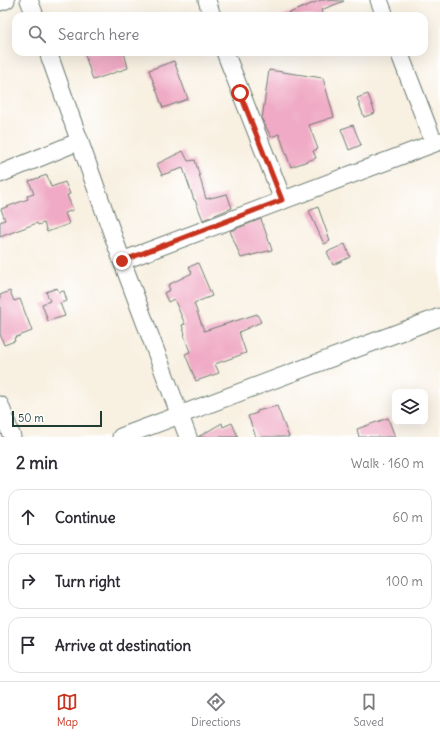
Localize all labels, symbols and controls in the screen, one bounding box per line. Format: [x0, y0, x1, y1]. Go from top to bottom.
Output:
search box [12, 12, 428, 56]
icon: search [26, 23, 48, 45]
text: Search here [58, 25, 139, 44]
route start [231, 84, 249, 102]
route end [113, 252, 131, 270]
map controls [392, 389, 428, 425]
button: layers [392, 389, 428, 425]
scale bar [12, 409, 102, 428]
text: 50 m [18, 411, 44, 425]
text: 2 min [16, 452, 58, 474]
text: Walk · 160 m [351, 455, 424, 472]
icon: ahead [17, 506, 39, 528]
text: Continue [55, 508, 116, 527]
text: 60 m [392, 509, 423, 526]
icon: right [17, 570, 39, 592]
text: Turn right [55, 572, 120, 591]
text: 100 m [386, 573, 423, 590]
icon: arrive [17, 634, 39, 656]
text: Arrive at destination [55, 636, 191, 655]
tab: Map [56, 691, 78, 729]
tab: Directions [191, 691, 241, 729]
tab: Saved [353, 691, 384, 729]

